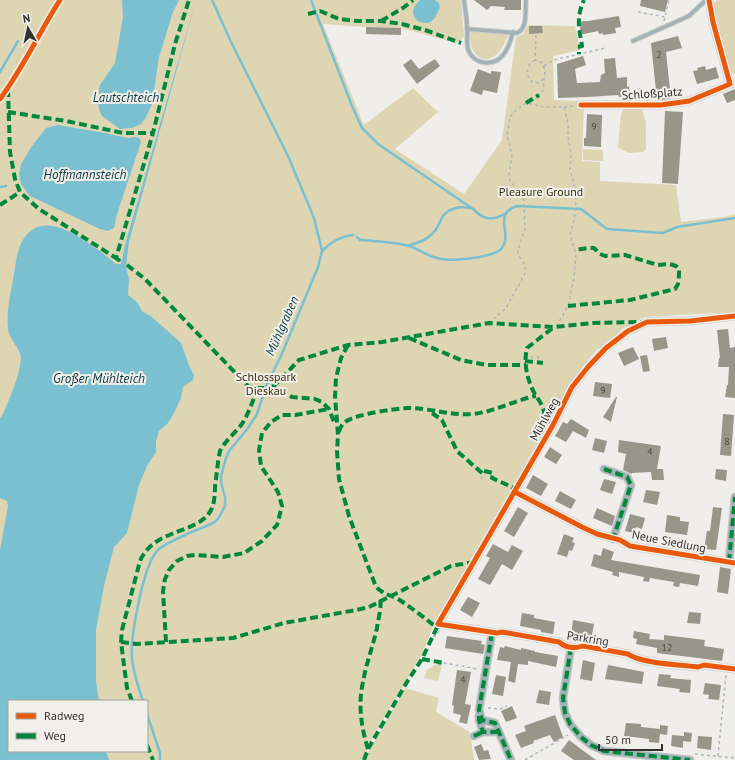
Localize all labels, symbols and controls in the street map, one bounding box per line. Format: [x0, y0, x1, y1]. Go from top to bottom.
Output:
north arrow [8, 8, 48, 48]
text: N [22, 11, 31, 26]
house number: 2 [656, 48, 662, 61]
street label: Schloßplatz [621, 83, 683, 103]
water label: Lautschteich [93, 89, 159, 106]
house number: 9 [591, 120, 597, 133]
water label: Hoffmannsteich [44, 166, 127, 183]
park label: Pleasure Ground [499, 184, 583, 199]
water label: Mühlgraben [261, 293, 303, 358]
park label: Schlosspark Dieskau [236, 369, 297, 398]
water label: Großer Mühlteich [53, 370, 145, 387]
house number: 9 [600, 384, 606, 397]
street label: Mühlweg [526, 395, 562, 443]
house number: 8 [724, 435, 730, 448]
house number: 4 [647, 445, 653, 458]
street label: Neue Siedlung [631, 526, 707, 556]
street label: Parkring [566, 627, 610, 649]
house number: 12 [662, 641, 672, 654]
house number: 4 [460, 673, 466, 686]
legend [8, 700, 148, 752]
text: Radweg [44, 708, 85, 723]
scale bar [599, 726, 662, 752]
text: Weg [44, 728, 66, 743]
text: 50 m [605, 732, 631, 747]

